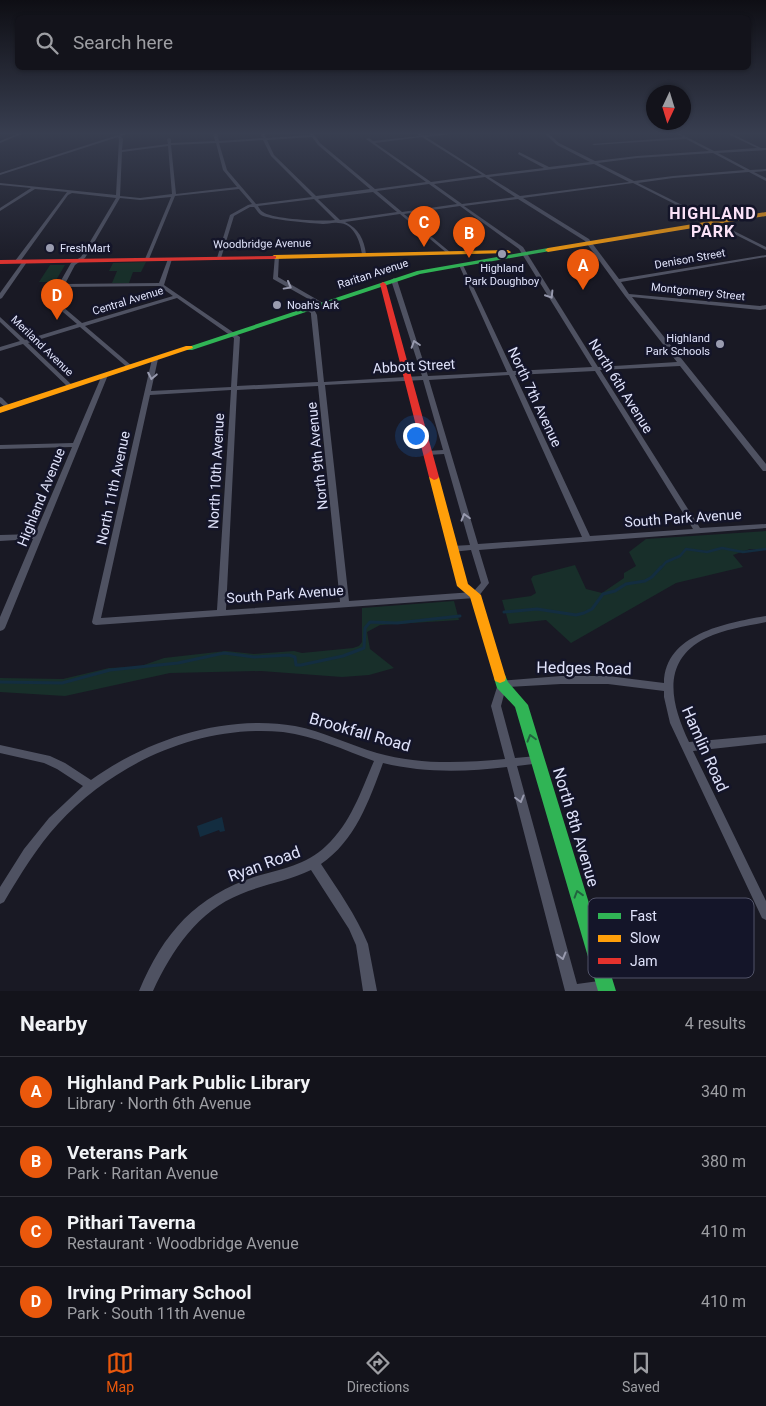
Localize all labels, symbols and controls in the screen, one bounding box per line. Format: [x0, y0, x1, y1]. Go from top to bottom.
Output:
search box [15, 15, 751, 70]
icon: search [33, 29, 61, 57]
text: Search here [73, 31, 173, 54]
north arrow [646, 85, 691, 130]
district label: HIGHLAND PARK [669, 204, 757, 241]
pin: C [408, 206, 440, 247]
pin: B [453, 217, 485, 258]
street label: Woodbridge Avenue [213, 237, 311, 251]
marker: FreshMart [44, 242, 56, 254]
place label: FreshMart [60, 242, 111, 255]
street label: Denison Street [654, 246, 727, 272]
marker: Highland Park Doughboy [496, 248, 508, 260]
pin: A [567, 249, 599, 290]
street label: Raritan Avenue [336, 256, 410, 292]
place label: Highland Park Doughboy [465, 262, 540, 288]
pin: D [41, 279, 73, 320]
one-way arrow [283, 280, 292, 290]
street label: Montgomery Street [650, 281, 746, 303]
street label: Central Avenue [91, 284, 165, 318]
one-way arrow [543, 290, 553, 299]
marker: Noah's Ark [271, 299, 283, 311]
place label: Noah's Ark [287, 299, 339, 312]
street label: Meriland Avenue [8, 313, 76, 379]
place label: Highland Park Schools [646, 332, 710, 358]
street label: North 6th Avenue [586, 336, 656, 436]
marker: Highland Park Schools [714, 338, 726, 350]
one-way arrow [410, 341, 420, 349]
street label: North 7th Avenue [505, 345, 565, 449]
street label: Abbott Street [372, 356, 456, 376]
one-way arrow [147, 372, 157, 380]
street label: North 9th Avenue [303, 401, 331, 511]
street label: North 10th Avenue [205, 413, 227, 529]
your location [403, 423, 429, 449]
street label: North 11th Avenue [93, 430, 133, 546]
street label: Highland Avenue [14, 445, 68, 549]
street label: South Park Avenue [624, 506, 742, 530]
one-way arrow [461, 513, 471, 522]
street label: South Park Avenue [226, 582, 344, 606]
street label: Hedges Road [536, 658, 632, 678]
street label: Hamlin Road [678, 703, 732, 795]
street label: Brookfall Road [307, 708, 413, 756]
one-way arrow [527, 735, 537, 743]
street label: North 8th Avenue [549, 765, 603, 889]
one-way arrow [515, 794, 525, 802]
street label: Ryan Road [225, 842, 303, 886]
one-way arrow [573, 890, 583, 899]
legend [588, 898, 754, 978]
text: Fast [630, 908, 657, 924]
text: Slow [630, 930, 661, 946]
one-way arrow [557, 951, 567, 959]
text: Jam [630, 953, 658, 969]
text: Nearby [20, 1012, 87, 1036]
text: 4 results [685, 1014, 746, 1033]
text: Highland Park Public Library [67, 1071, 310, 1094]
text: A [31, 1082, 41, 1101]
text: 340 m [701, 1082, 746, 1101]
text: Library · North 6th Avenue [67, 1094, 251, 1113]
text: Veterans Park [67, 1141, 187, 1164]
text: B [31, 1152, 41, 1171]
text: 380 m [701, 1152, 746, 1171]
text: Park · Raritan Avenue [67, 1164, 218, 1183]
text: Pithari Taverna [67, 1211, 196, 1234]
text: C [31, 1222, 41, 1241]
text: 410 m [701, 1222, 746, 1241]
text: Restaurant · Woodbridge Avenue [67, 1234, 299, 1253]
text: Irving Primary School [67, 1281, 252, 1304]
text: D [31, 1292, 41, 1311]
text: 410 m [701, 1292, 746, 1311]
text: Park · South 11th Avenue [67, 1304, 245, 1323]
tab: Map [106, 1349, 134, 1395]
tab: Directions [347, 1349, 410, 1395]
tab: Saved [622, 1349, 660, 1395]

